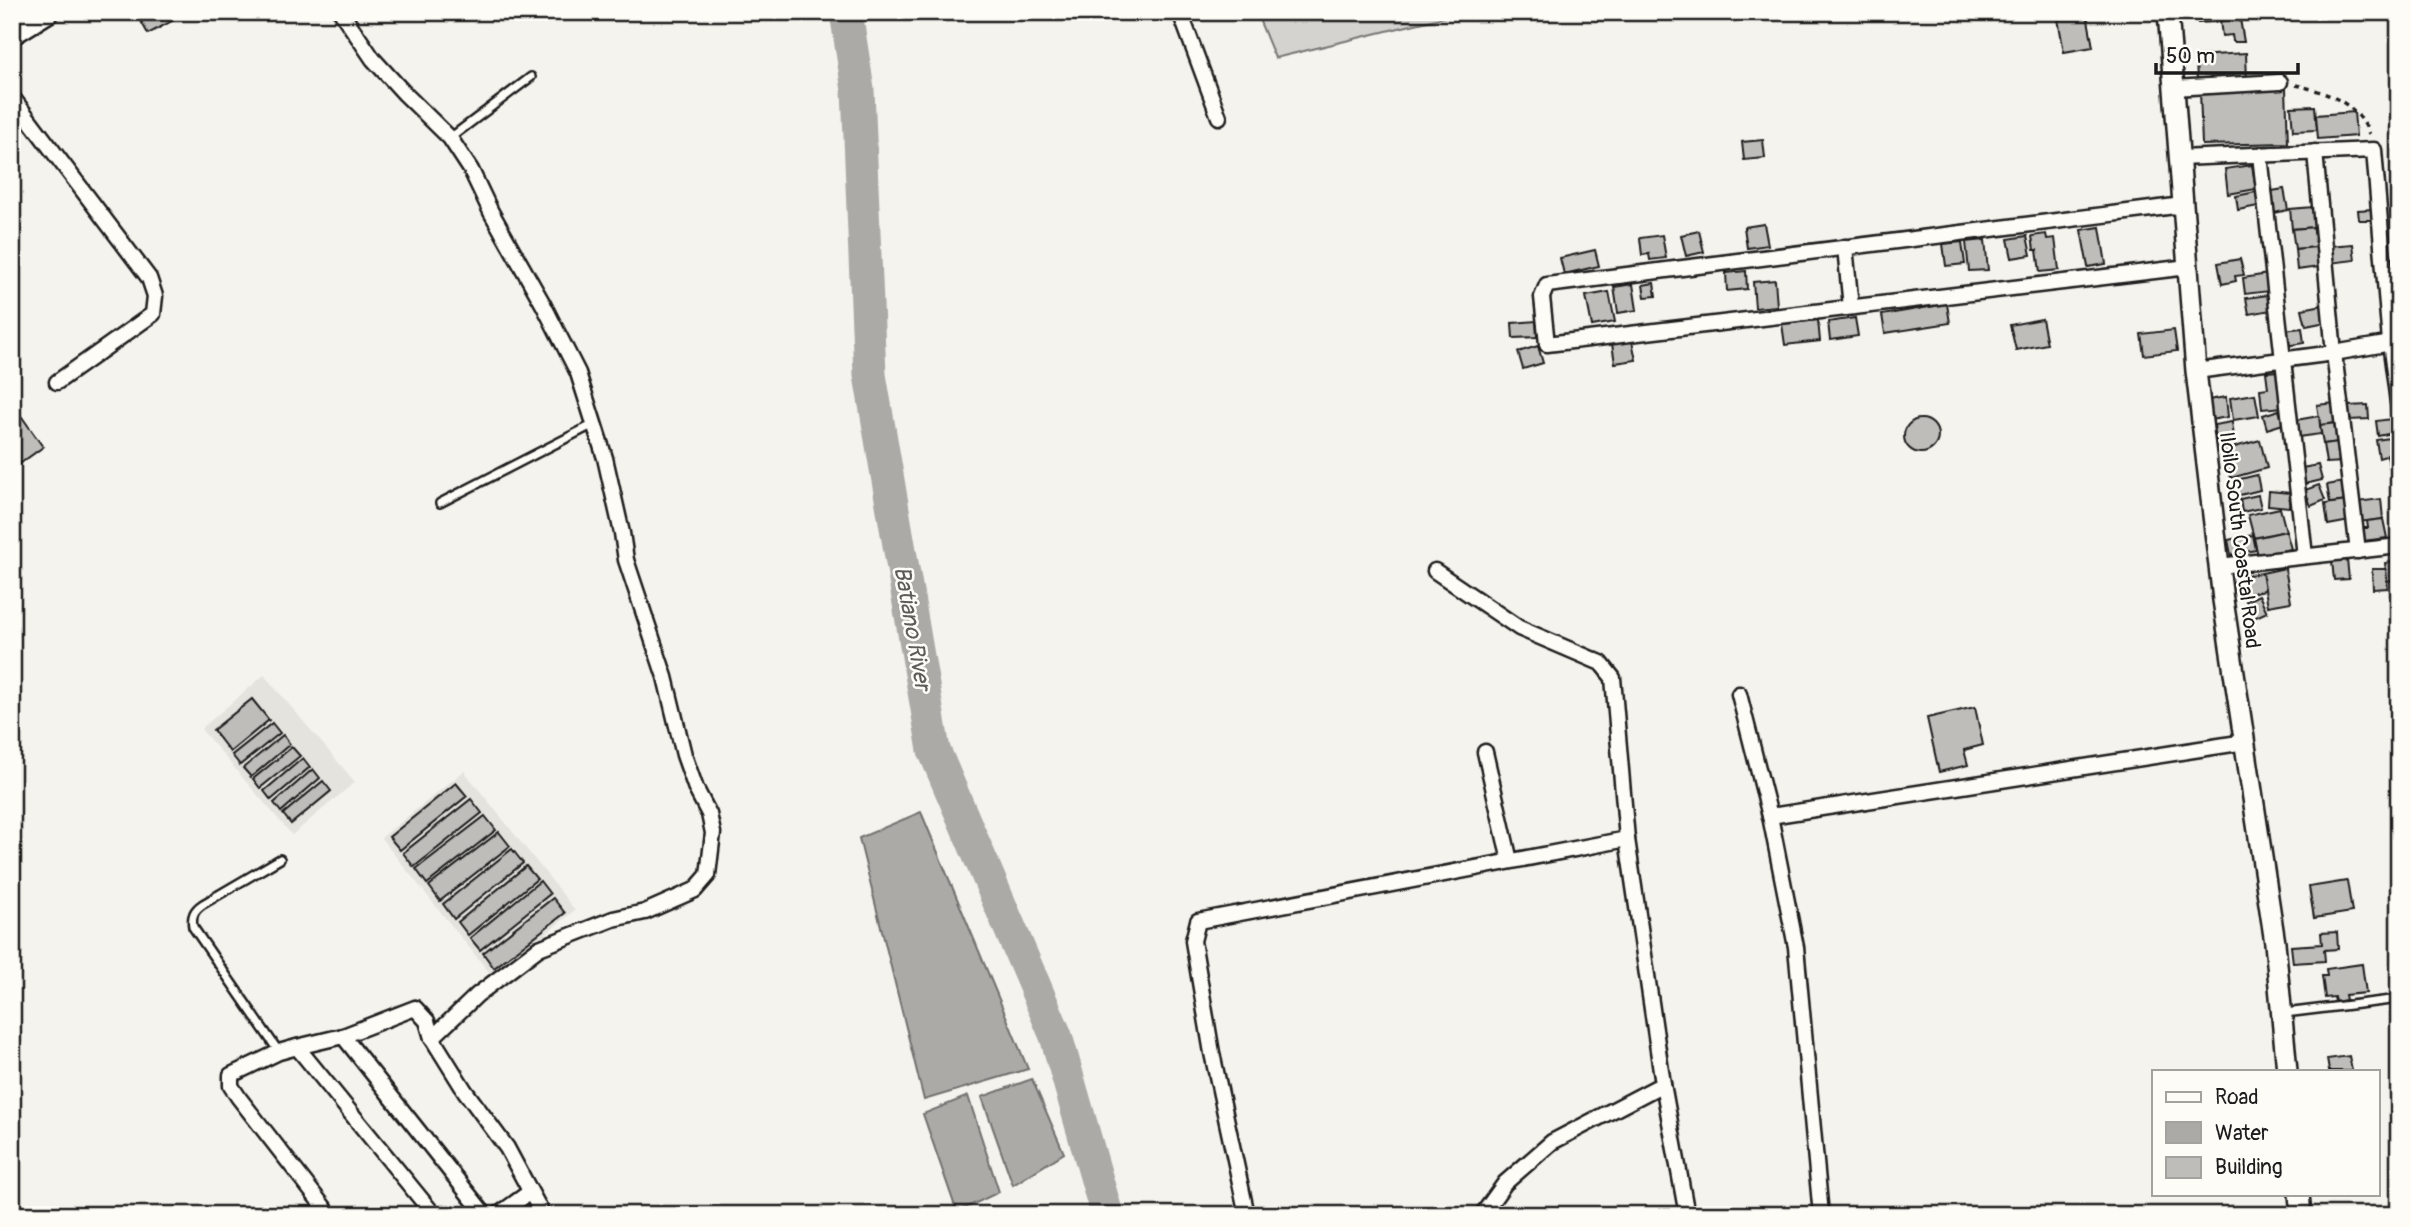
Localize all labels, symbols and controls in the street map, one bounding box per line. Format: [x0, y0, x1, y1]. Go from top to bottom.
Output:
scale bar [2156, 32, 2297, 76]
text: 50 m [2166, 43, 2215, 70]
street label: Iloilo South Coastal Road [2213, 430, 2266, 650]
water label: Batiano River [887, 564, 938, 695]
legend [2152, 1070, 2380, 1196]
text: Road [2215, 1084, 2259, 1111]
text: Water [2215, 1120, 2269, 1147]
text: Building [2215, 1154, 2282, 1181]

